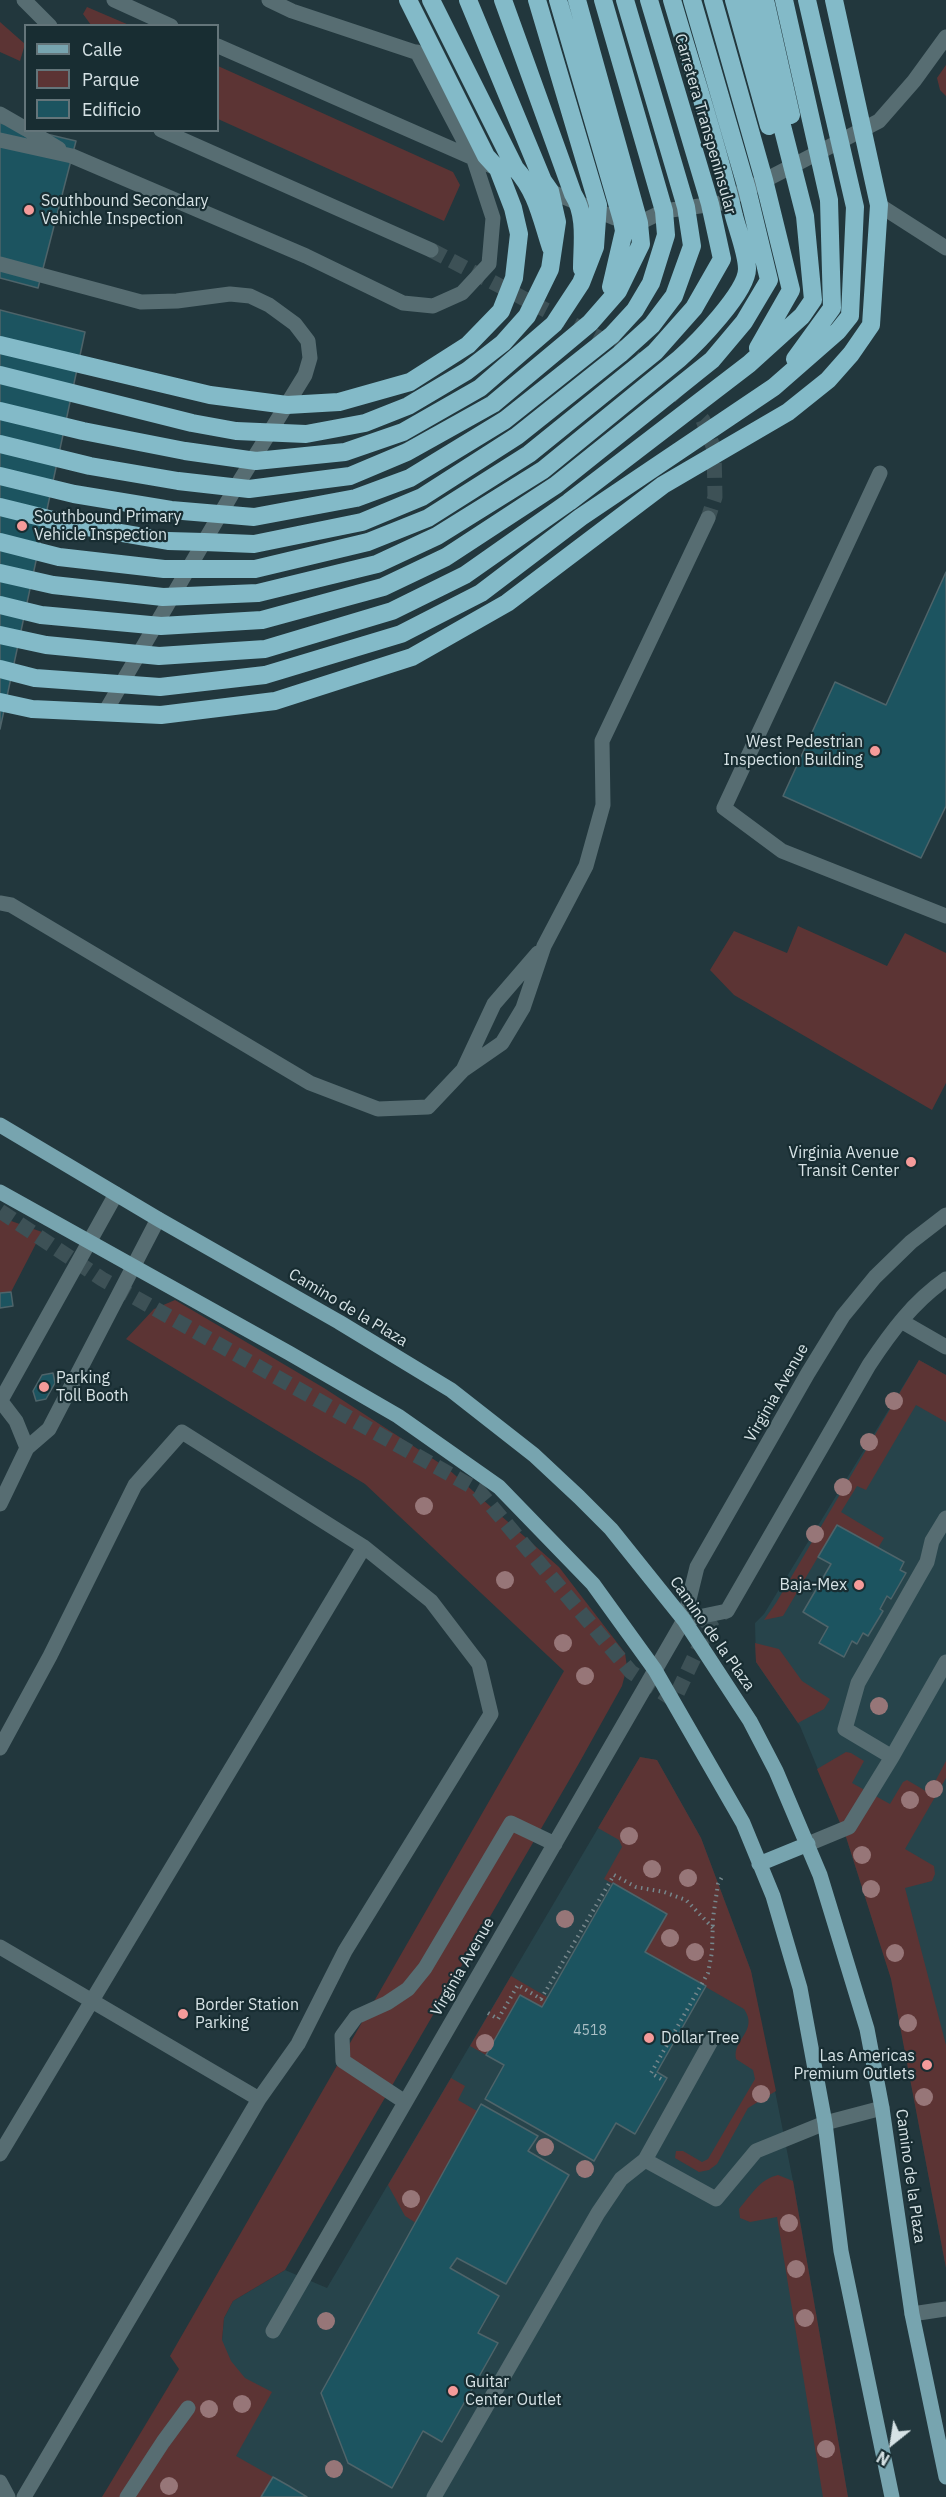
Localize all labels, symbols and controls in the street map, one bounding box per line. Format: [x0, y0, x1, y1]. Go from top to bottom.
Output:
legend [24, 24, 219, 132]
street label: Carretera Transpeninsular [670, 32, 740, 216]
text: Calle [82, 38, 122, 61]
text: Parque [82, 68, 139, 91]
text: Edificio [82, 98, 141, 121]
place label: Southbound Secondary Vehichle Inspection [41, 191, 208, 229]
marker: Southbound Secondary Vehichle Inspection [22, 203, 36, 217]
place label: Southbound Primary Vehicle Inspection [34, 507, 181, 545]
marker: Southbound Primary Vehicle Inspection [15, 519, 29, 533]
place label: West Pedestrian Inspection Building [723, 732, 863, 770]
marker: West Pedestrian Inspection Building [868, 744, 882, 758]
place label: Virginia Avenue Transit Center [788, 1143, 899, 1181]
marker: Virginia Avenue Transit Center [904, 1155, 918, 1169]
street label: Camino de la Plaza [285, 1265, 411, 1351]
street label: Virginia Avenue [741, 1340, 813, 1446]
place label: Parking Toll Booth [56, 1368, 129, 1406]
marker: Parking Toll Booth [37, 1380, 51, 1394]
street label: Camino de la Plaza [665, 1573, 759, 1695]
place label: Baja-Mex [779, 1575, 847, 1595]
marker: Baja-Mex [852, 1578, 866, 1592]
street label: Virginia Avenue [427, 1914, 499, 2020]
place label: Border Station Parking [195, 1995, 299, 2033]
marker: Border Station Parking [176, 2007, 190, 2021]
house number: 4518 [573, 2023, 607, 2039]
place label: Dollar Tree [661, 2028, 739, 2048]
marker: Dollar Tree [642, 2031, 656, 2045]
place label: Las Americas Premium Outlets [794, 2046, 915, 2084]
marker: Las Americas Premium Outlets [920, 2058, 934, 2072]
street label: Camino de la Plaza [891, 2108, 929, 2244]
place label: Guitar Center Outlet [465, 2372, 562, 2410]
marker: Guitar Center Outlet [446, 2384, 460, 2398]
north arrow [862, 2413, 922, 2473]
text: N [873, 2447, 893, 2470]

